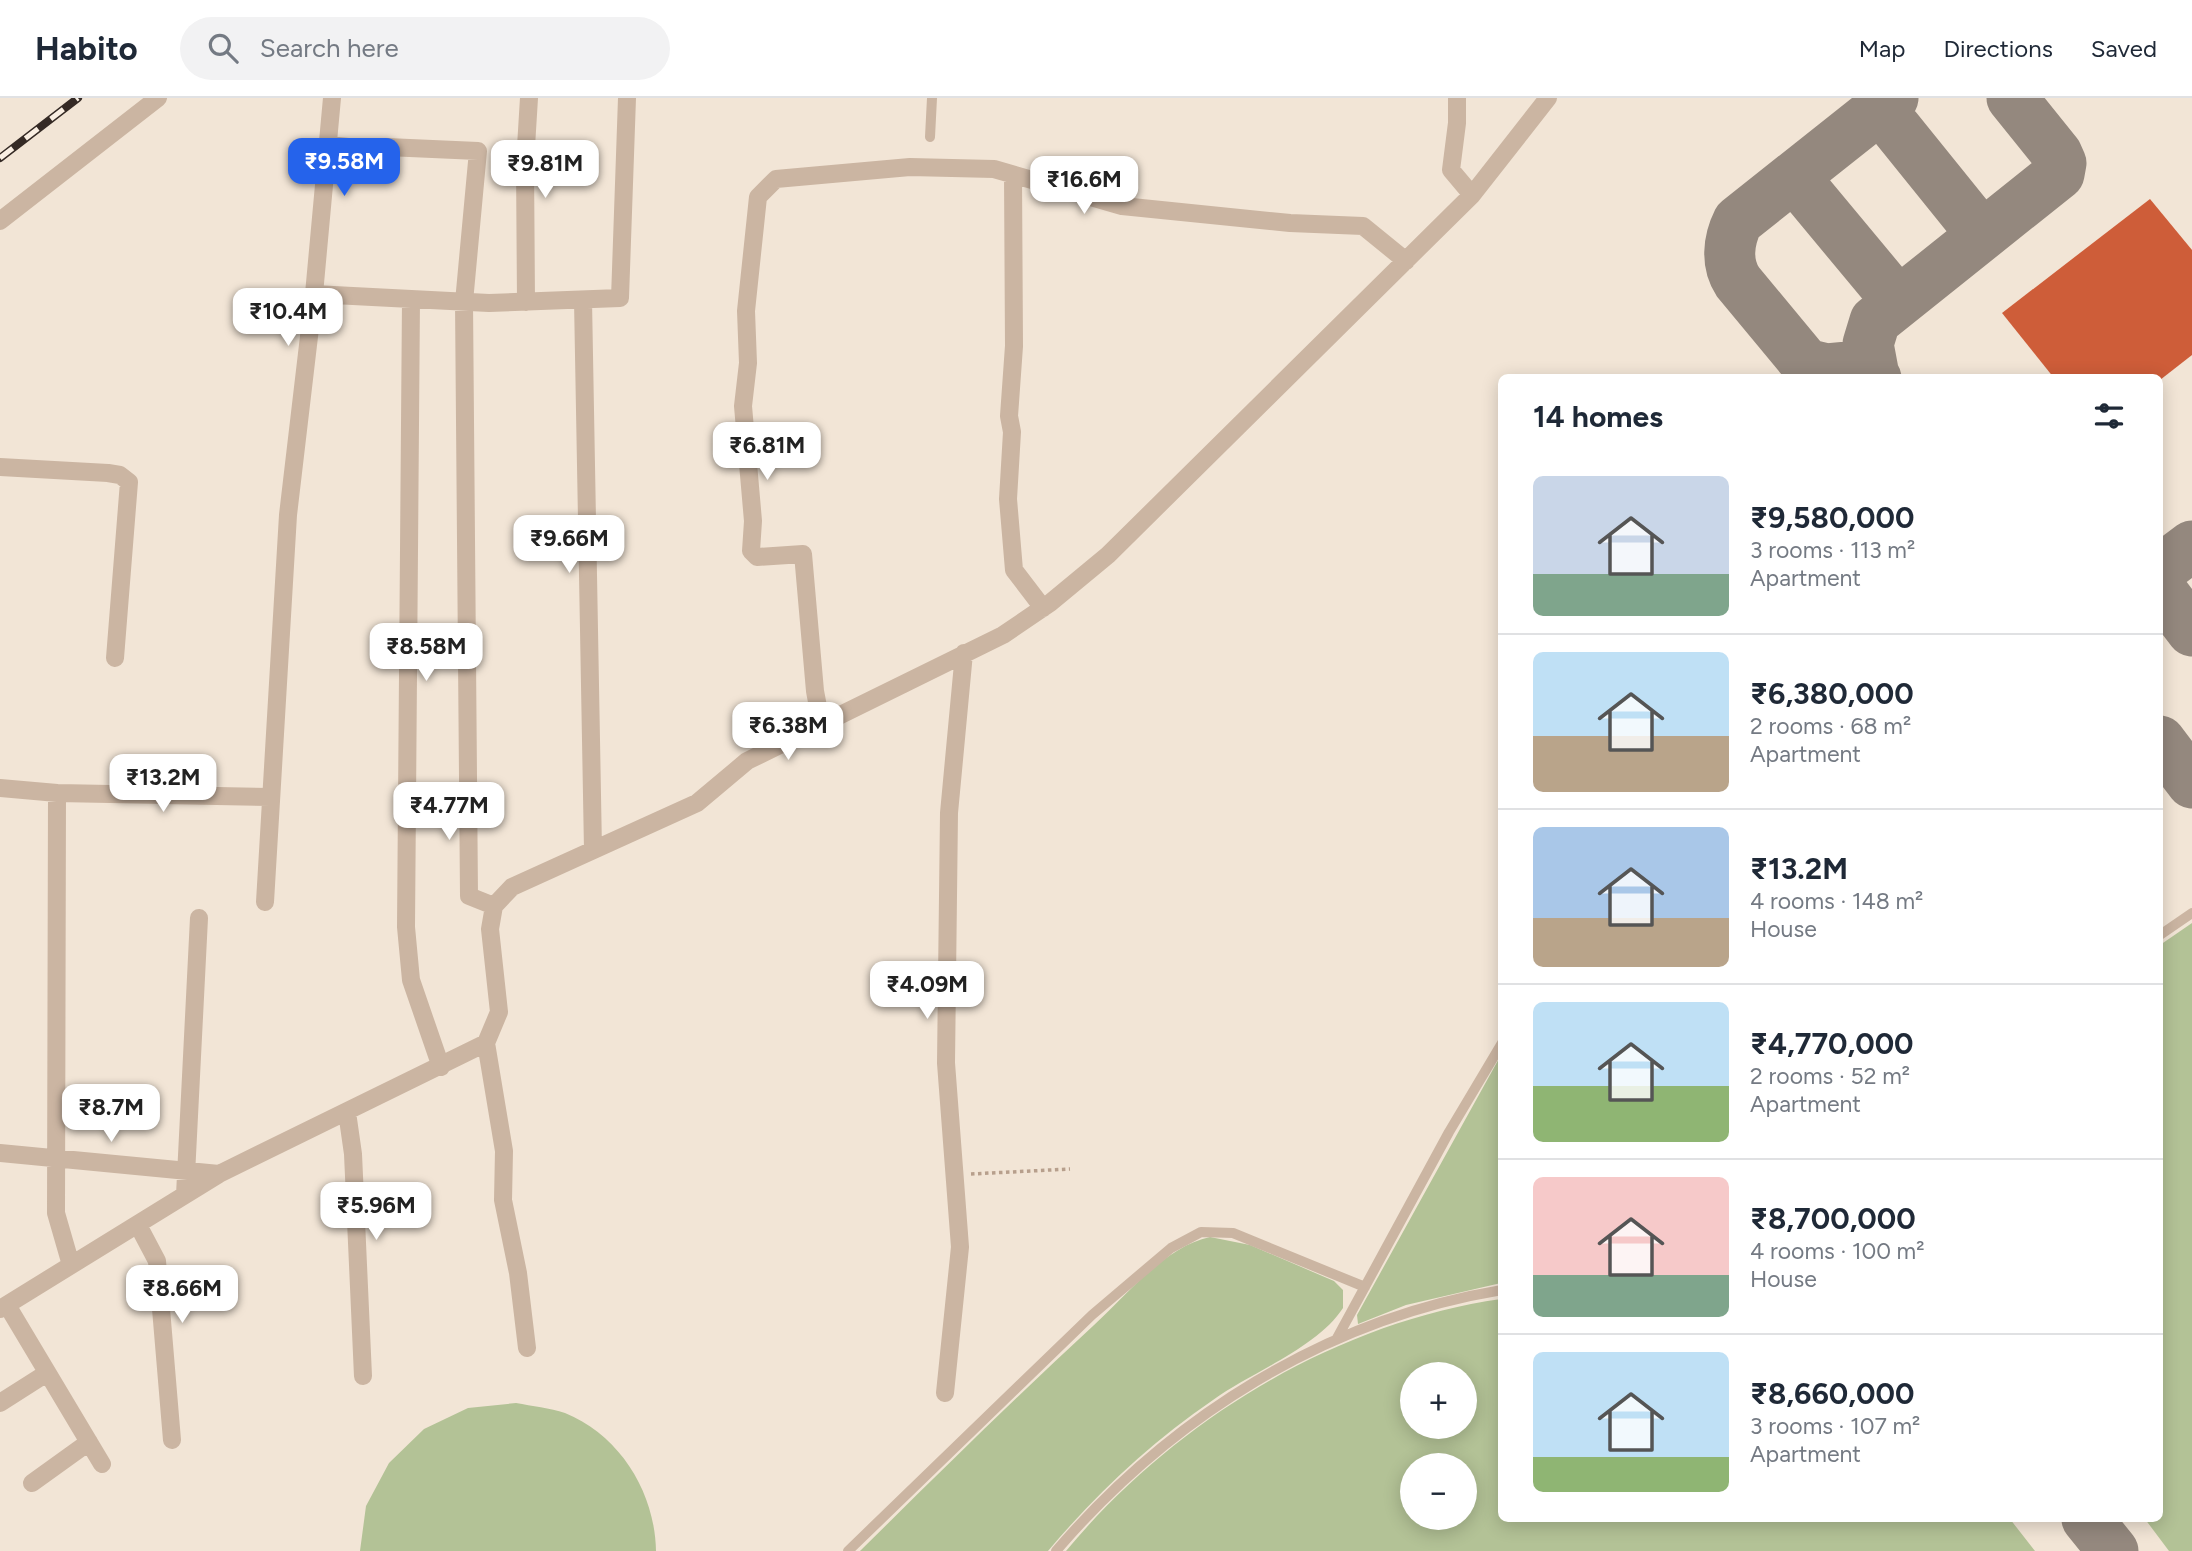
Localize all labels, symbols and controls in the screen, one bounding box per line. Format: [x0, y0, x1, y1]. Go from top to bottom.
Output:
search box [180, 17, 670, 80]
text: Habito [35, 29, 138, 68]
icon: search [204, 29, 242, 67]
text: Search here [260, 32, 399, 64]
text: Map [1859, 34, 1905, 63]
text: Directions [1943, 34, 2053, 63]
text: Saved [2091, 34, 2157, 63]
pin: ₹9.58M [287, 139, 401, 198]
pin: ₹9.81M [488, 140, 602, 200]
text: ₹9.58M [304, 147, 384, 175]
text: ₹9.81M [507, 149, 583, 177]
pin: ₹16.6M [1027, 156, 1141, 216]
text: ₹16.6M [1046, 165, 1122, 193]
pin: ₹10.4M [231, 288, 345, 348]
text: ₹10.4M [249, 297, 327, 325]
icon: filters [2090, 397, 2128, 435]
text: 14 homes [1533, 398, 1663, 435]
pin: ₹6.81M [710, 422, 824, 482]
text: ₹6.81M [729, 431, 805, 459]
text: ₹9,580,000 [1750, 499, 1914, 536]
icon: home [1589, 504, 1673, 588]
pin: ₹9.66M [512, 516, 626, 575]
text: ₹9.66M [529, 524, 609, 552]
text: 3 rooms · 113 m² [1750, 536, 1915, 564]
text: Apartment [1750, 564, 1861, 592]
pin: ₹8.58M [369, 624, 483, 683]
text: ₹8.58M [386, 632, 466, 660]
text: ₹6,380,000 [1750, 675, 1914, 712]
icon: home [1589, 680, 1673, 764]
pin: ₹6.38M [731, 702, 845, 762]
text: ₹6.38M [748, 711, 828, 739]
text: 2 rooms · 68 m² [1750, 712, 1911, 740]
text: Apartment [1750, 740, 1861, 768]
pin: ₹13.2M [106, 754, 220, 814]
text: ₹13.2M [125, 763, 201, 791]
pin: ₹4.77M [392, 782, 506, 842]
text: ₹4.77M [409, 791, 489, 819]
text: ₹13.2M [1750, 850, 1848, 887]
icon: home [1589, 855, 1673, 939]
text: 4 rooms · 148 m² [1750, 887, 1923, 915]
text: House [1750, 915, 1817, 943]
pin: ₹4.09M [870, 962, 984, 1021]
text: ₹4.09M [886, 970, 968, 998]
text: ₹4,770,000 [1750, 1025, 1914, 1062]
icon: home [1589, 1030, 1673, 1114]
text: 2 rooms · 52 m² [1750, 1062, 1910, 1090]
pin: ₹8.7M [62, 1084, 160, 1144]
text: Apartment [1750, 1090, 1861, 1118]
text: ₹8.7M [78, 1093, 144, 1121]
pin: ₹5.96M [319, 1182, 433, 1242]
text: ₹5.96M [336, 1191, 416, 1219]
text: ₹8,700,000 [1750, 1200, 1916, 1237]
icon: home [1589, 1205, 1673, 1289]
text: 4 rooms · 100 m² [1750, 1237, 1924, 1265]
text: House [1750, 1265, 1817, 1293]
pin: ₹8.66M [125, 1266, 239, 1325]
text: ₹8.66M [142, 1274, 222, 1302]
map controls [1400, 1362, 1477, 1530]
button: + [1400, 1362, 1477, 1439]
text: ₹8,660,000 [1750, 1375, 1914, 1412]
icon: home [1589, 1380, 1673, 1464]
text: 3 rooms · 107 m² [1750, 1412, 1920, 1440]
text: Apartment [1750, 1440, 1861, 1468]
button: − [1400, 1453, 1477, 1530]

